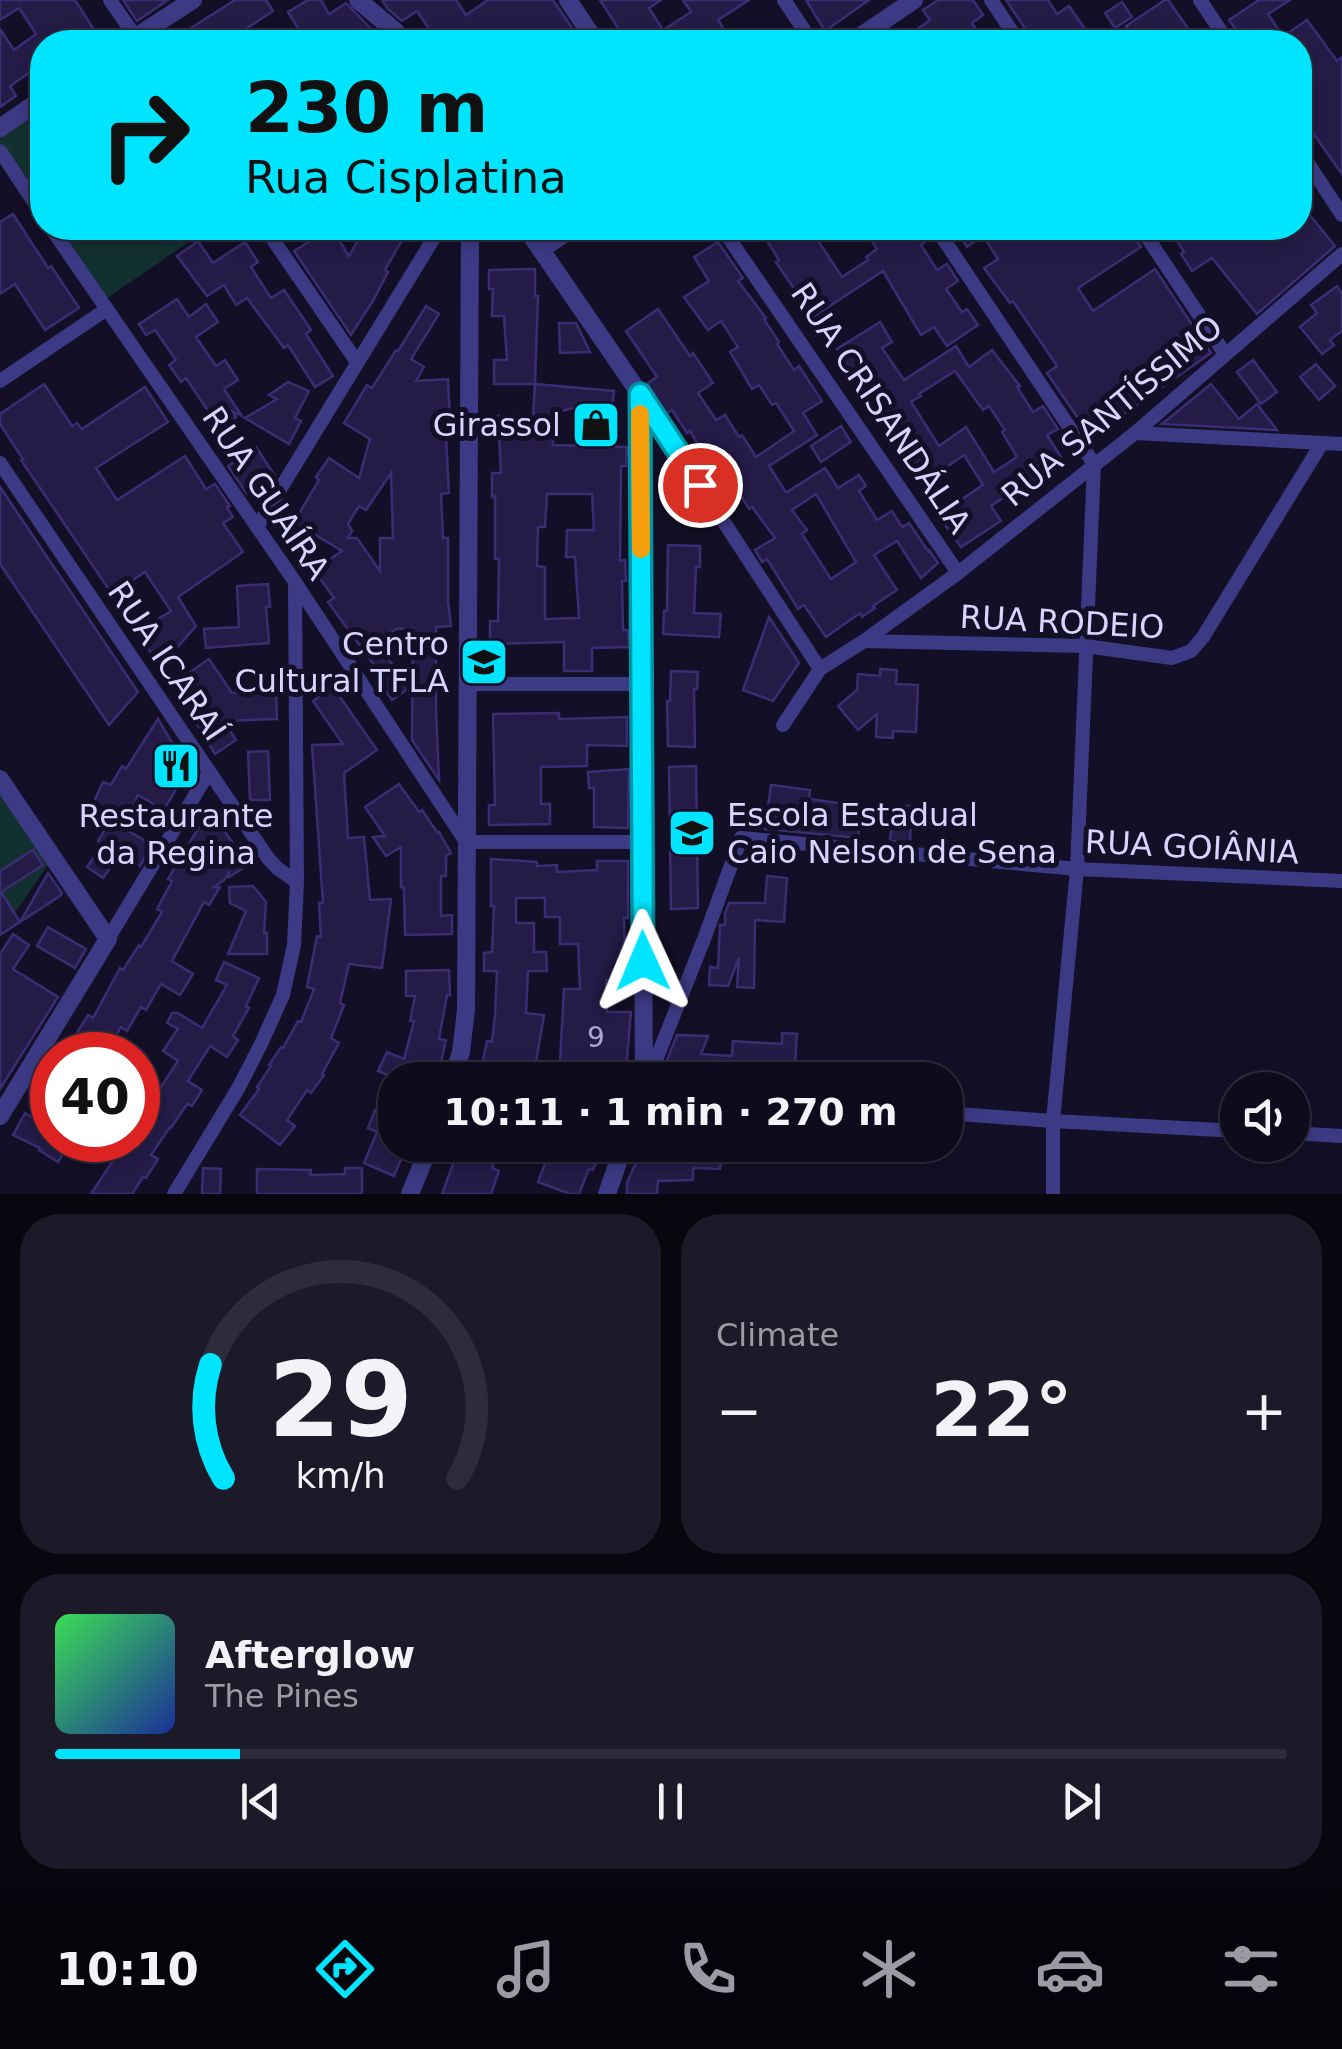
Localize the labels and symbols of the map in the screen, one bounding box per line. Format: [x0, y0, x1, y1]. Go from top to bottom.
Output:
street label: RUA CRISANDÁLIA [783, 276, 979, 540]
street label: RUA SANTÍSSIMO [994, 308, 1230, 514]
street label: RUA GUAÍRA [194, 399, 338, 587]
shop icon: Girassol [570, 399, 622, 451]
place label: Girassol [433, 406, 561, 444]
pin [658, 443, 743, 528]
street label: RUA ICARAÍ [100, 574, 234, 748]
street label: RUA RODEIO [959, 598, 1165, 646]
place label: Centro Cultural TFLA [234, 625, 449, 700]
school or university icon: Centro Cultural TFLA [458, 636, 510, 688]
restaurant icon: Restaurante da Regina [150, 740, 202, 792]
place label: Escola Estadual Caio Nelson de Sena [727, 796, 1057, 871]
place label: Restaurante da Regina [79, 797, 273, 872]
school or university icon: Escola Estadual Caio Nelson de Sena [666, 807, 718, 859]
street label: RUA GOIÂNIA [1084, 822, 1300, 872]
position arrow [591, 909, 695, 1013]
house number: 9 [587, 1021, 605, 1054]
speed limit sign: 40 [30, 1032, 160, 1162]

